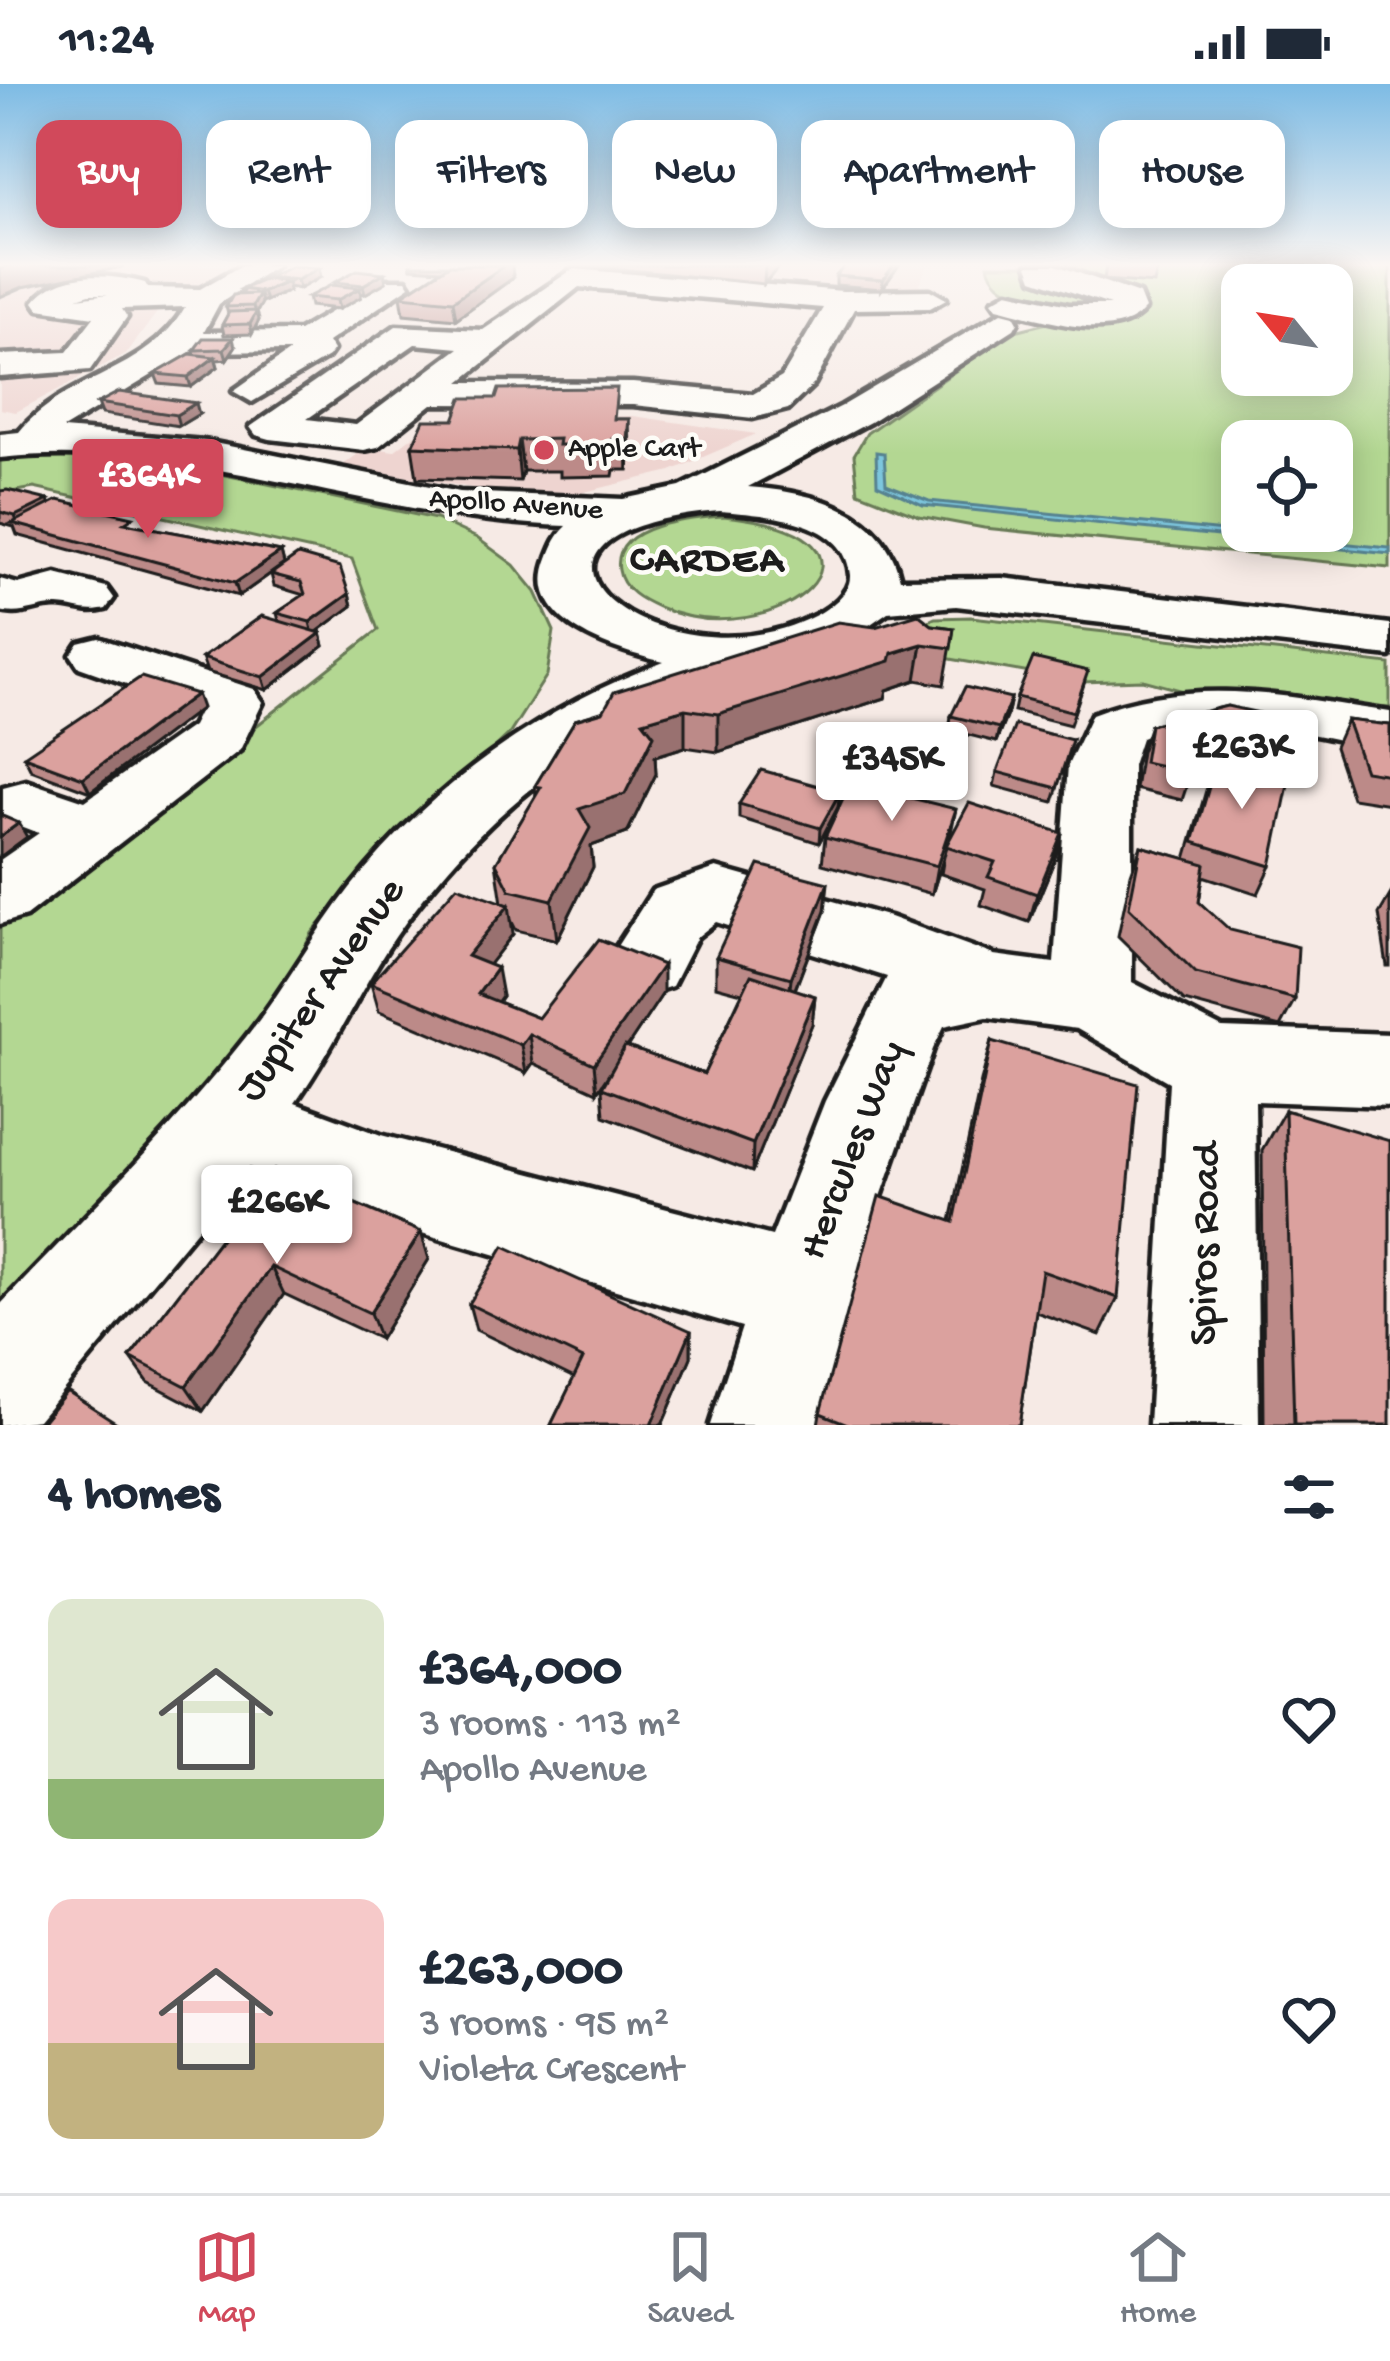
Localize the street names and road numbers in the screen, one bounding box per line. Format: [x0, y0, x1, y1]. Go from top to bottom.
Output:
street label: Apollo Avenue [428, 482, 605, 530]
street label: Jupiter Avenue [228, 869, 419, 1112]
street label: Hercules Way [791, 1035, 919, 1267]
street label: Spiros Road [1182, 1139, 1234, 1346]

